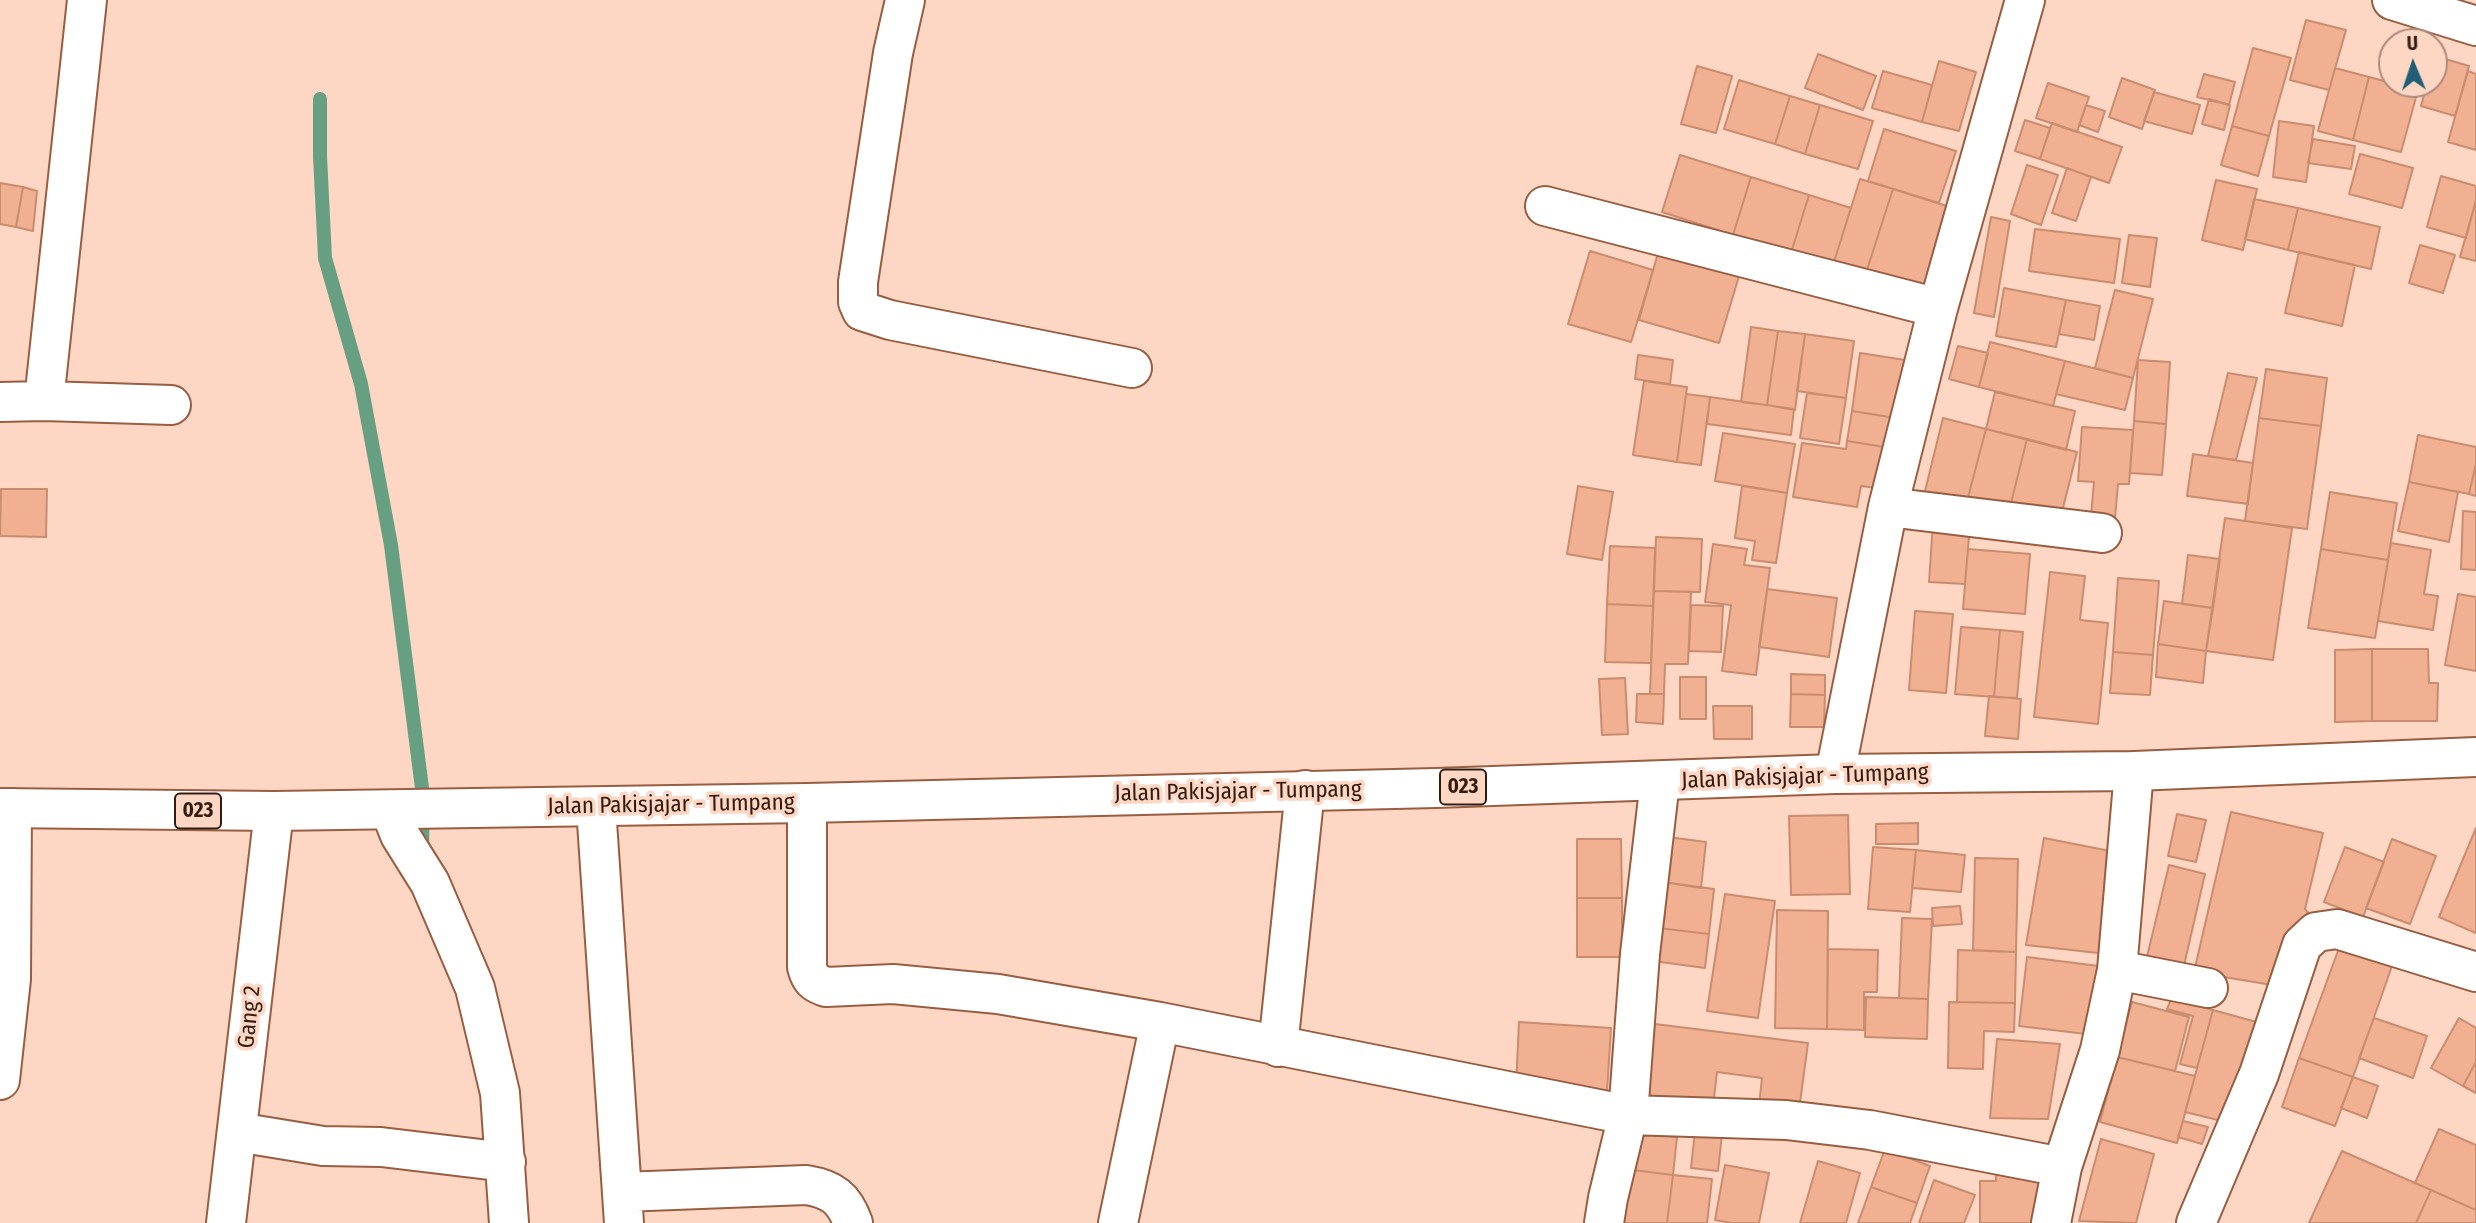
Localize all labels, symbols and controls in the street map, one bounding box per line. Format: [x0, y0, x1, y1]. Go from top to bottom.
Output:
north arrow [2378, 28, 2448, 98]
text: U [2406, 32, 2418, 55]
street label: Jalan Pakisjajar - Tumpang [1681, 759, 1929, 795]
road number: 023 [1440, 770, 1486, 804]
street label: Jalan Pakisjajar - Tumpang [1114, 776, 1362, 808]
street label: Jalan Pakisjajar - Tumpang [547, 789, 795, 821]
road number: 023 [175, 794, 221, 828]
street label: Gang 2 [233, 984, 267, 1050]

